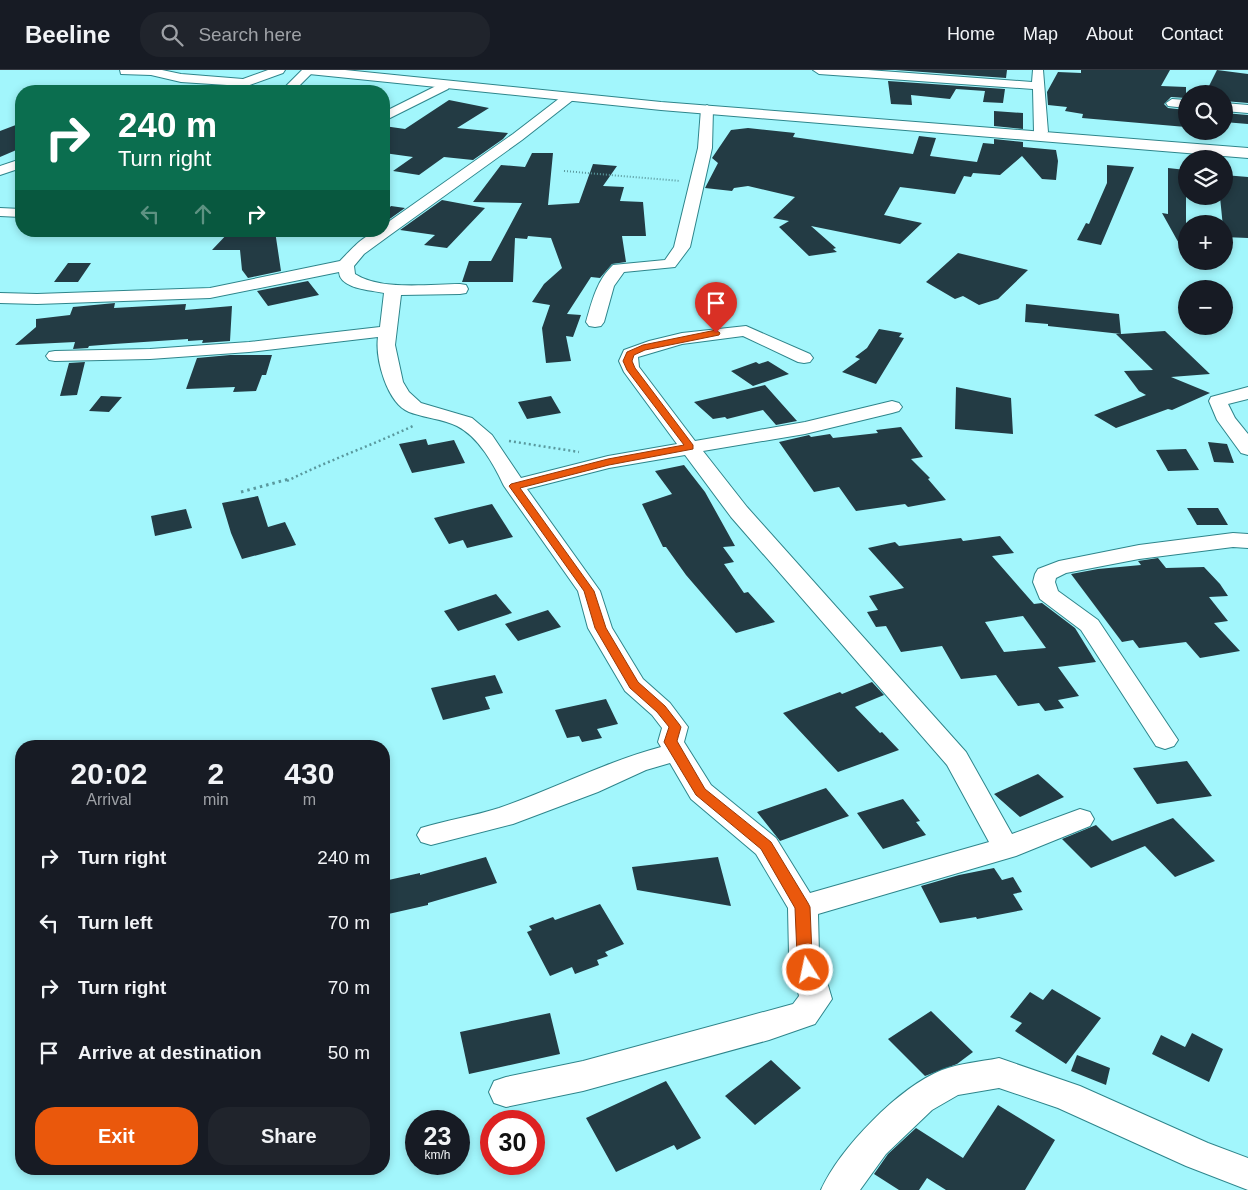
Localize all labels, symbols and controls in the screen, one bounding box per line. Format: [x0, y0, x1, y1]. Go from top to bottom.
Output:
search box [140, 12, 490, 57]
text: Beeline [25, 21, 110, 48]
icon: search [158, 21, 186, 49]
text: Search here [198, 24, 302, 45]
text: Home [947, 24, 995, 44]
text: Map [1023, 24, 1058, 44]
text: About [1086, 24, 1133, 44]
text: Contact [1161, 24, 1223, 44]
map controls [1178, 85, 1233, 335]
button: search [1178, 85, 1233, 140]
icon: right [35, 105, 100, 170]
text: 240 m [118, 105, 217, 144]
text: Turn right [118, 146, 211, 171]
button: layers [1178, 150, 1233, 205]
icon: left [136, 200, 164, 228]
icon: ahead [189, 200, 217, 228]
icon: right [242, 200, 270, 228]
button: + [1178, 215, 1233, 270]
button: − [1178, 280, 1233, 335]
pin [695, 282, 737, 333]
icon: arrive [702, 289, 730, 317]
text: 20:02 [71, 757, 147, 790]
text: 2 [207, 757, 224, 790]
text: 430 [284, 757, 334, 790]
text: Arrival [86, 791, 132, 808]
text: min [203, 791, 229, 808]
text: m [303, 791, 316, 808]
icon: right [35, 844, 63, 872]
text: Turn right [78, 847, 166, 868]
text: 240 m [317, 847, 370, 868]
icon: left [35, 909, 63, 937]
text: Turn left [78, 912, 153, 933]
text: 70 m [328, 912, 370, 933]
position arrow [781, 943, 833, 995]
icon: right [35, 974, 63, 1002]
text: Turn right [78, 977, 166, 998]
text: 70 m [328, 977, 370, 998]
icon: arrive [35, 1039, 63, 1067]
text: Arrive at destination [78, 1042, 262, 1063]
text: 50 m [328, 1042, 370, 1063]
button: Exit [35, 1107, 198, 1165]
button: Share [208, 1107, 370, 1165]
speed limit sign: 30 [480, 1110, 545, 1175]
text: 23 [424, 1122, 451, 1150]
text: km/h [424, 1148, 451, 1162]

